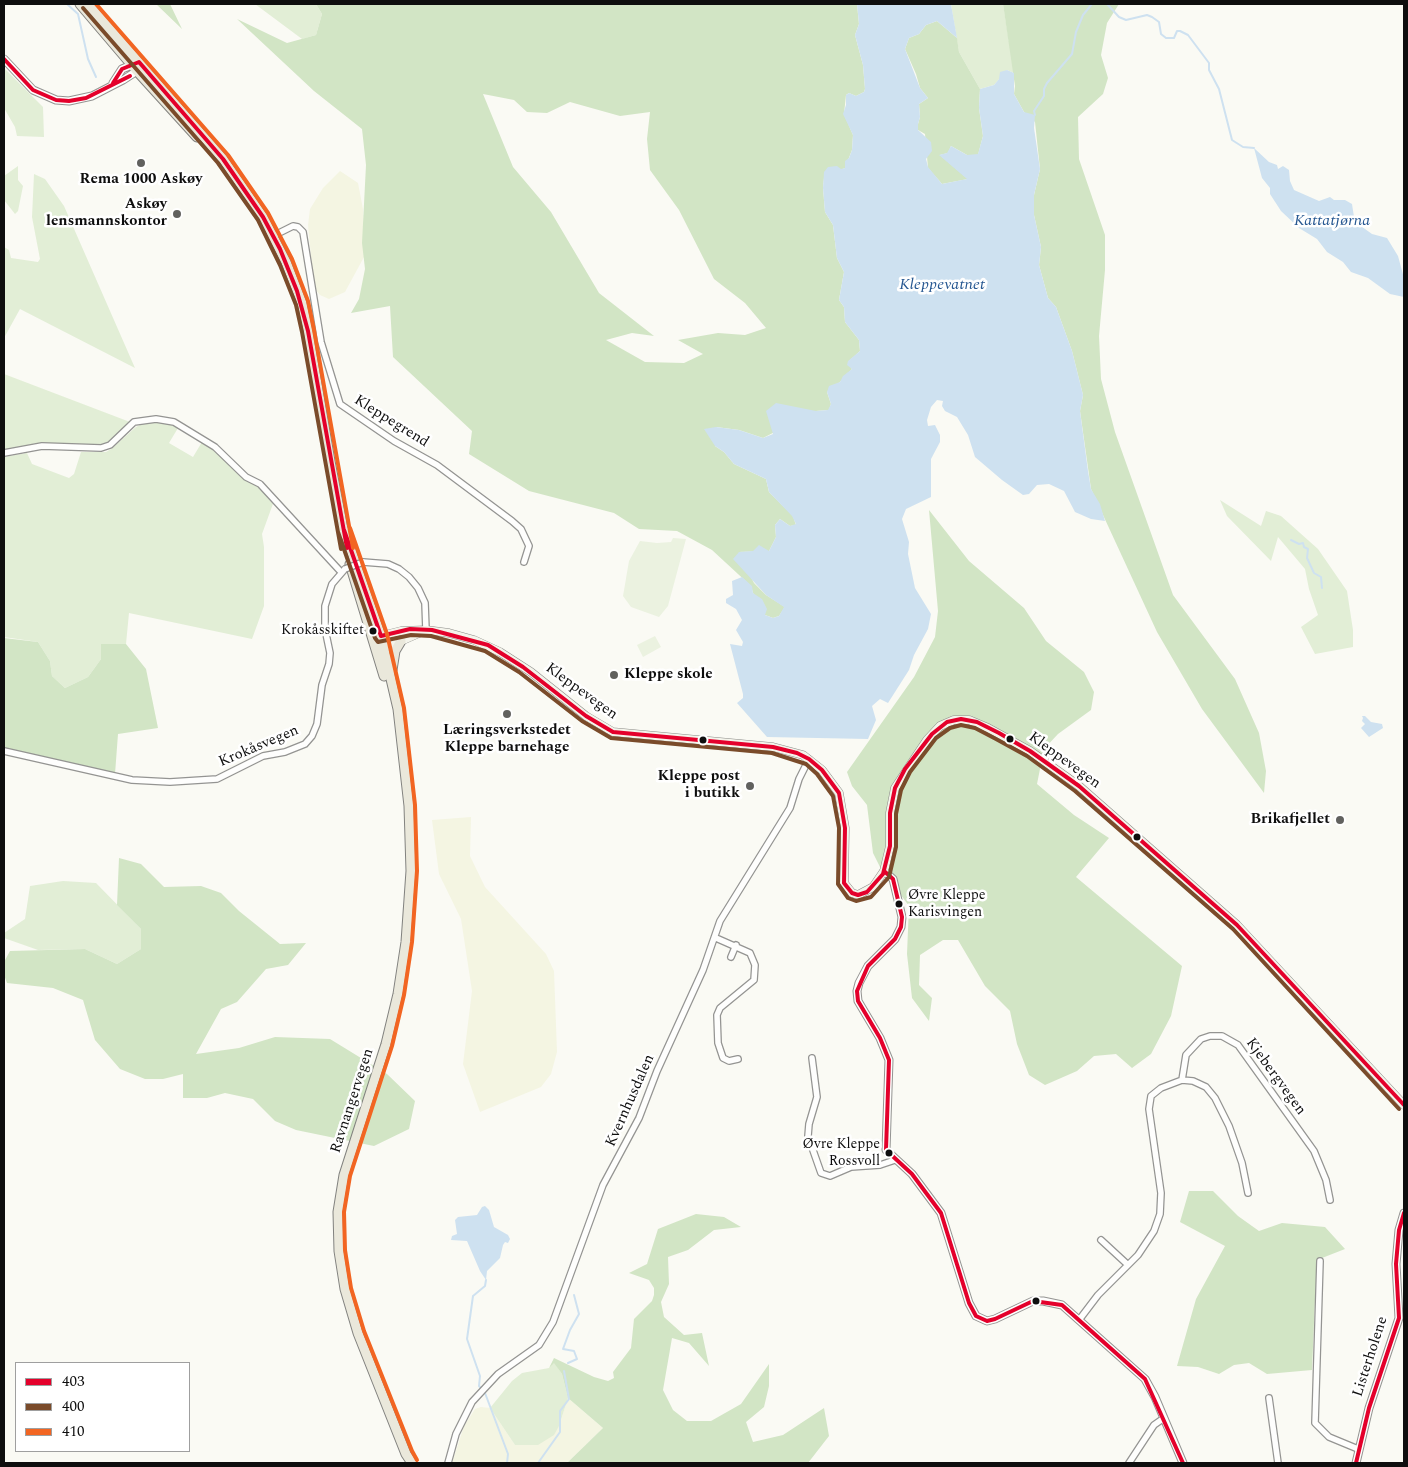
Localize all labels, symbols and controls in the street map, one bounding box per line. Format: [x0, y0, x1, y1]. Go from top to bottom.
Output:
marker: Rema 1000 Askøy [135, 157, 147, 169]
place label: Rema 1000 Askøy [80, 171, 202, 189]
place label: Askøy lensmannskontor [46, 196, 167, 231]
marker: Askøy lensmannskontor [171, 208, 183, 220]
water label: Kattatjørna [1294, 212, 1370, 232]
water label: Kleppevatnet [899, 276, 985, 296]
street label: Kleppegrend [350, 392, 432, 452]
place label: Krokåsskiftet [281, 623, 364, 639]
marker: Krokåsskiftet [368, 626, 378, 636]
street label: Kleppevegen [541, 660, 621, 724]
place label: Kleppe skole [624, 666, 713, 684]
marker: Kleppe skole [608, 669, 620, 681]
marker: Læringsverkstedet Kleppe barnehage [501, 708, 513, 720]
street label: Krokåsvegen [216, 722, 302, 772]
place label: Læringsverkstedet Kleppe barnehage [443, 722, 571, 757]
street label: Kleppevegen [1024, 729, 1104, 793]
unlabelled marker [1005, 734, 1015, 744]
unlabelled marker [698, 735, 708, 745]
place label: Kleppe post i butikk [658, 768, 740, 803]
marker: Kleppe post i butikk [744, 780, 756, 792]
place label: Brikafjellet [1250, 811, 1330, 829]
marker: Brikafjellet [1334, 814, 1346, 826]
unlabelled marker [1132, 832, 1142, 842]
place label: Øvre Kleppe Karisvingen [908, 888, 986, 920]
marker: Øvre Kleppe Karisvingen [894, 899, 904, 909]
street label: Kjebergvegen [1241, 1035, 1309, 1119]
street label: Ravnangervegen [328, 1046, 378, 1156]
street label: Kvernhusdalen [603, 1052, 659, 1150]
place label: Øvre Kleppe Rossvoll [802, 1137, 880, 1170]
marker: Øvre Kleppe Rossvoll [884, 1148, 894, 1158]
unlabelled marker [1031, 1296, 1041, 1306]
street label: Listerholene [1350, 1315, 1392, 1399]
legend [15, 1362, 190, 1452]
text: 403 [62, 1370, 85, 1393]
text: 400 [62, 1395, 85, 1418]
text: 410 [62, 1420, 85, 1443]

